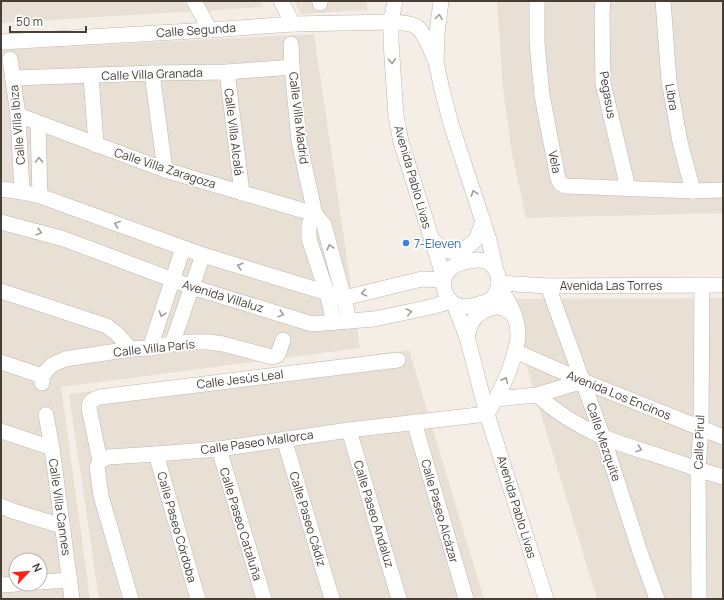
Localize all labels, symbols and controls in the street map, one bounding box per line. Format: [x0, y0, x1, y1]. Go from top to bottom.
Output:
scale bar [10, 8, 86, 34]
text: 50 m [16, 13, 43, 30]
one-way arrow [434, 14, 443, 20]
street label: Calle Segunda [156, 19, 236, 41]
one-way arrow [388, 58, 397, 64]
street label: Calle Villa Granada [101, 64, 203, 84]
street label: Pegasus [595, 70, 621, 120]
street label: Calle Villa Madrid [285, 71, 313, 165]
street label: Libra [661, 82, 683, 112]
street label: Calle Villa Ibiza [5, 84, 29, 166]
street label: Calle Villa Alcalá [220, 87, 248, 177]
street label: Avenida Pablo Livas [390, 123, 436, 231]
street label: Calle Villa Zaragoza [112, 144, 218, 192]
street label: Vela [544, 149, 566, 175]
one-way arrow [35, 157, 43, 163]
one-way arrow [470, 190, 479, 197]
one-way arrow [114, 220, 121, 228]
one-way arrow [35, 227, 42, 236]
place label: 7-Eleven [414, 235, 461, 252]
marker: 7-Eleven [401, 238, 411, 248]
one-way arrow [326, 244, 335, 251]
one-way arrow [236, 262, 243, 271]
street label: Avenida Villaluz [180, 276, 266, 316]
street label: Avenida Las Torres [560, 277, 662, 294]
one-way arrow [361, 289, 368, 297]
one-way arrow [405, 308, 412, 316]
one-way arrow [277, 309, 284, 318]
one-way arrow [158, 311, 167, 318]
street label: Calle Villa París [112, 335, 196, 361]
street label: Calle Jesús Leal [196, 365, 284, 393]
street label: Avenida Los Encinos [564, 366, 674, 424]
one-way arrow [500, 376, 508, 384]
street label: Calle Mezquite [583, 400, 625, 484]
street label: Calle Pirul [690, 414, 708, 470]
street label: Calle Paseo Mallorca [200, 426, 314, 458]
one-way arrow [636, 445, 643, 453]
street label: Avenida Pablo Livas [493, 454, 541, 560]
street label: Calle Paseo Alcázar [417, 457, 463, 566]
street label: Calle Villa Cannes [45, 458, 75, 556]
street label: Calle Paseo Andaluz [350, 458, 398, 570]
street label: Calle Paseo Cataluña [216, 465, 266, 583]
street label: Calle Paseo Córdoba [153, 470, 201, 584]
street label: Calle Paseo Cádiz [286, 470, 330, 568]
north arrow [8, 552, 48, 592]
text: N [29, 561, 46, 574]

